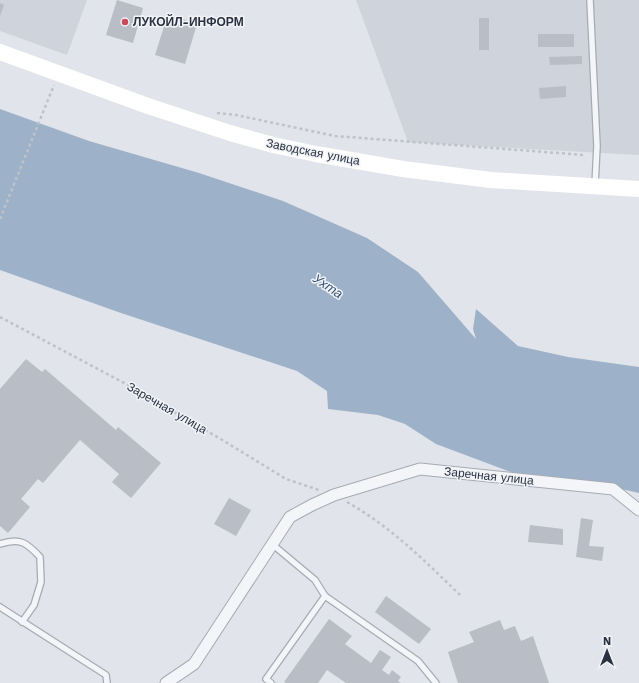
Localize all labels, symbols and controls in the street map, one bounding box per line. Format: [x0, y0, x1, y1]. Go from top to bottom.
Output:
place label: ЛУКОЙЛ-ИНФОРМ [133, 14, 244, 29]
marker: ЛУКОЙЛ-ИНФОРМ [120, 17, 130, 27]
street label: Заводская улица [265, 136, 361, 168]
water label: Ухта [309, 270, 346, 301]
street label: Заречная улица [125, 379, 210, 437]
street label: Заречная улица [444, 464, 535, 488]
north arrow [587, 631, 627, 671]
text: N [603, 635, 611, 648]

